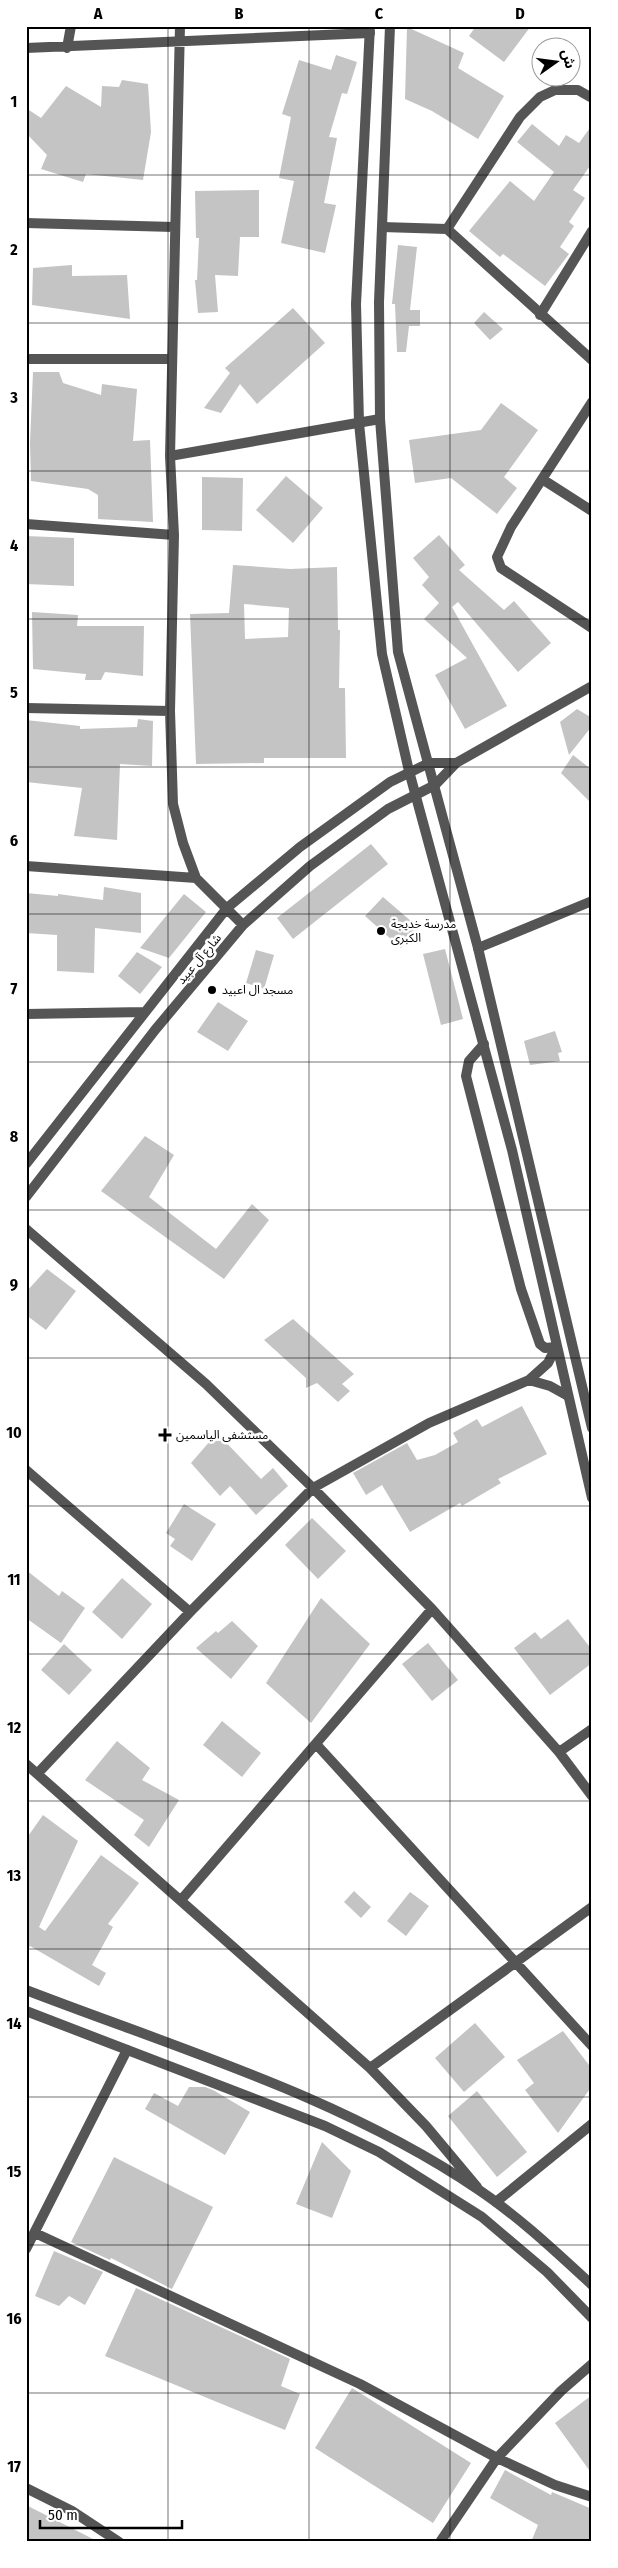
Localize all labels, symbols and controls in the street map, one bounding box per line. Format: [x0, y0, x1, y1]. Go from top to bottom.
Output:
text: A [93, 4, 103, 23]
text: B [235, 4, 244, 23]
text: C [375, 4, 384, 23]
text: D [515, 4, 525, 23]
north arrow [530, 38, 580, 88]
text: ش [558, 48, 579, 70]
text: 1 [11, 92, 17, 111]
text: 2 [9, 240, 18, 259]
text: 3 [9, 388, 18, 407]
text: 4 [10, 536, 18, 555]
text: 5 [10, 683, 18, 702]
text: 6 [10, 831, 18, 850]
place label: مدرسة خديجة الكبرى [391, 917, 456, 945]
marker: مدرسة خديجة الكبرى [375, 925, 387, 937]
street label: شارع آل عبيد [174, 931, 226, 988]
text: 7 [11, 979, 18, 998]
place label: مسجد ال اعبيد [222, 983, 293, 997]
marker: مسجد ال اعبيد [206, 984, 218, 996]
text: 8 [10, 1127, 19, 1146]
text: 9 [10, 1275, 18, 1294]
text: 10 [6, 1423, 22, 1442]
marker: مستشفى الياسمين [158, 1428, 172, 1442]
place label: مستشفى الياسمين [176, 1428, 268, 1442]
text: 11 [7, 1570, 21, 1589]
text: 12 [7, 1718, 22, 1737]
text: 13 [7, 1866, 22, 1885]
text: 14 [7, 2014, 22, 2033]
text: 15 [7, 2162, 21, 2181]
text: 16 [6, 2309, 22, 2328]
text: 17 [7, 2457, 21, 2476]
scale bar [40, 2498, 182, 2530]
text: 50 m [48, 2506, 78, 2524]

